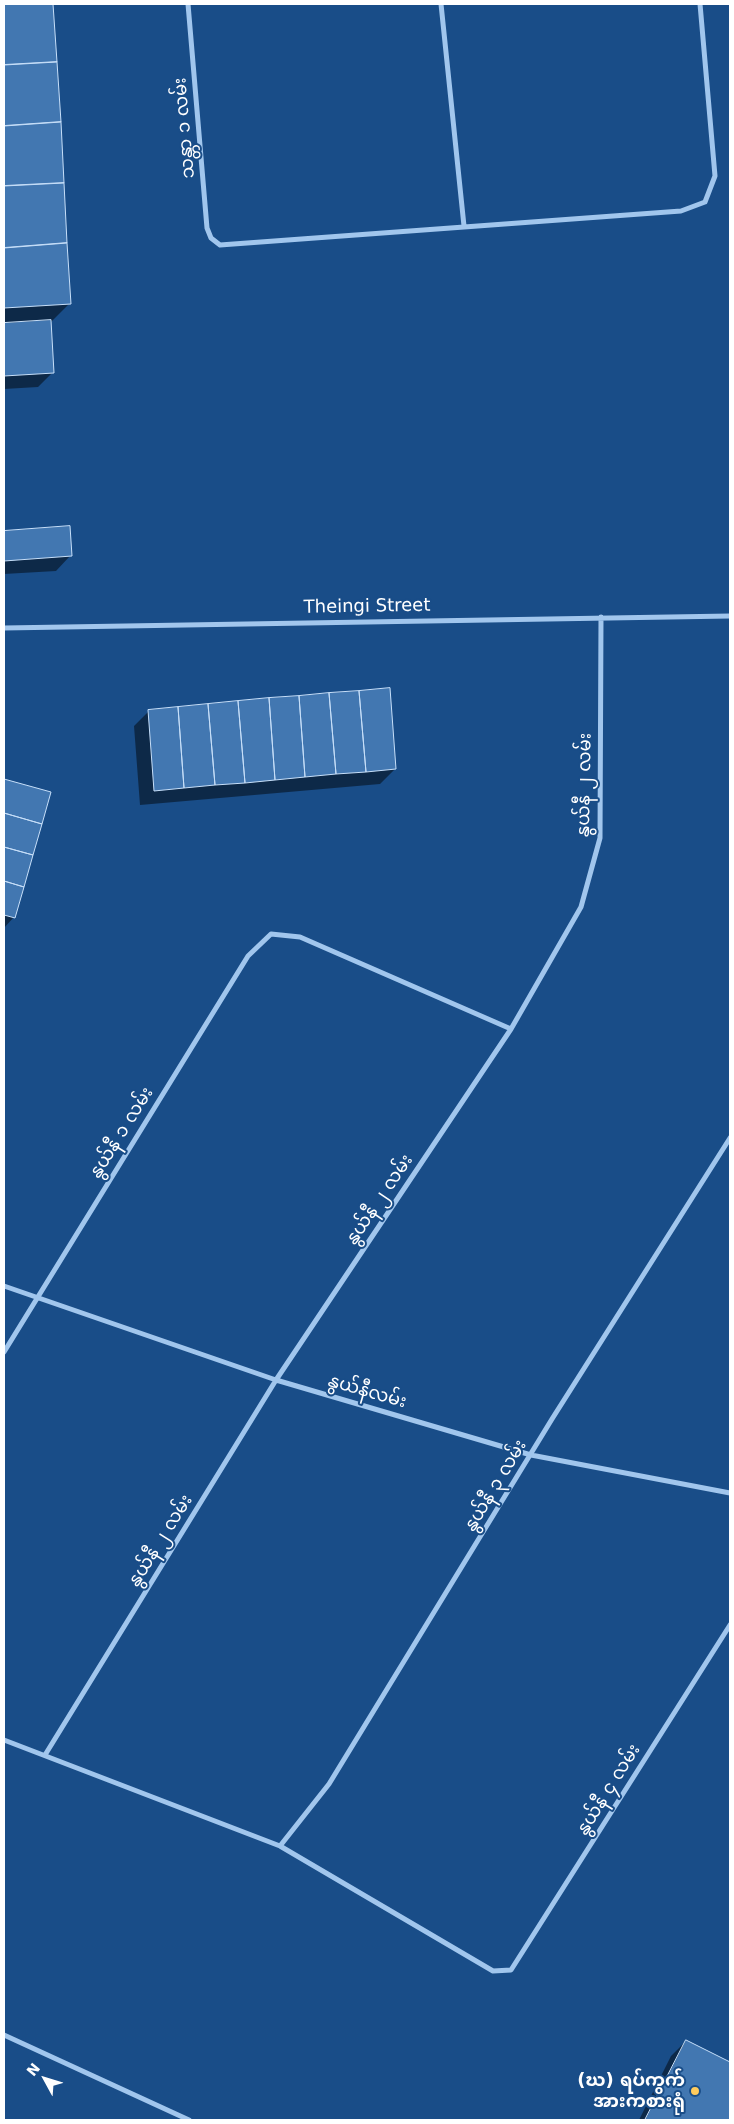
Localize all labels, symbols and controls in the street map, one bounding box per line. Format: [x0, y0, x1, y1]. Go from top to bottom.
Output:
street label: သန္တာ ၁ လမ်း [170, 77, 200, 179]
street label: Theingi Street [303, 595, 431, 619]
street label: နွယ်နီ ၂ လမ်း [573, 733, 597, 837]
street label: နွယ်နီ ၁ လမ်း [86, 1084, 158, 1182]
street label: နွယ်နီ ၂ လမ်း [342, 1151, 418, 1249]
street label: နွယ်နီလမ်း [325, 1371, 409, 1413]
street label: နွယ်နီ ၃ လမ်း [460, 1436, 532, 1536]
street label: နွယ်နီ ၂ လမ်း [124, 1491, 198, 1591]
street label: နွယ်နီ ၄ လမ်း [573, 1741, 645, 1839]
north arrow [20, 2054, 70, 2104]
text: N [23, 2060, 43, 2079]
place label: (ဃ) ရပ်ကွက် အားကစားရုံ [577, 2070, 685, 2112]
marker: (ဃ) ရပ်ကွက် အားကစားရုံ [689, 2085, 701, 2097]

